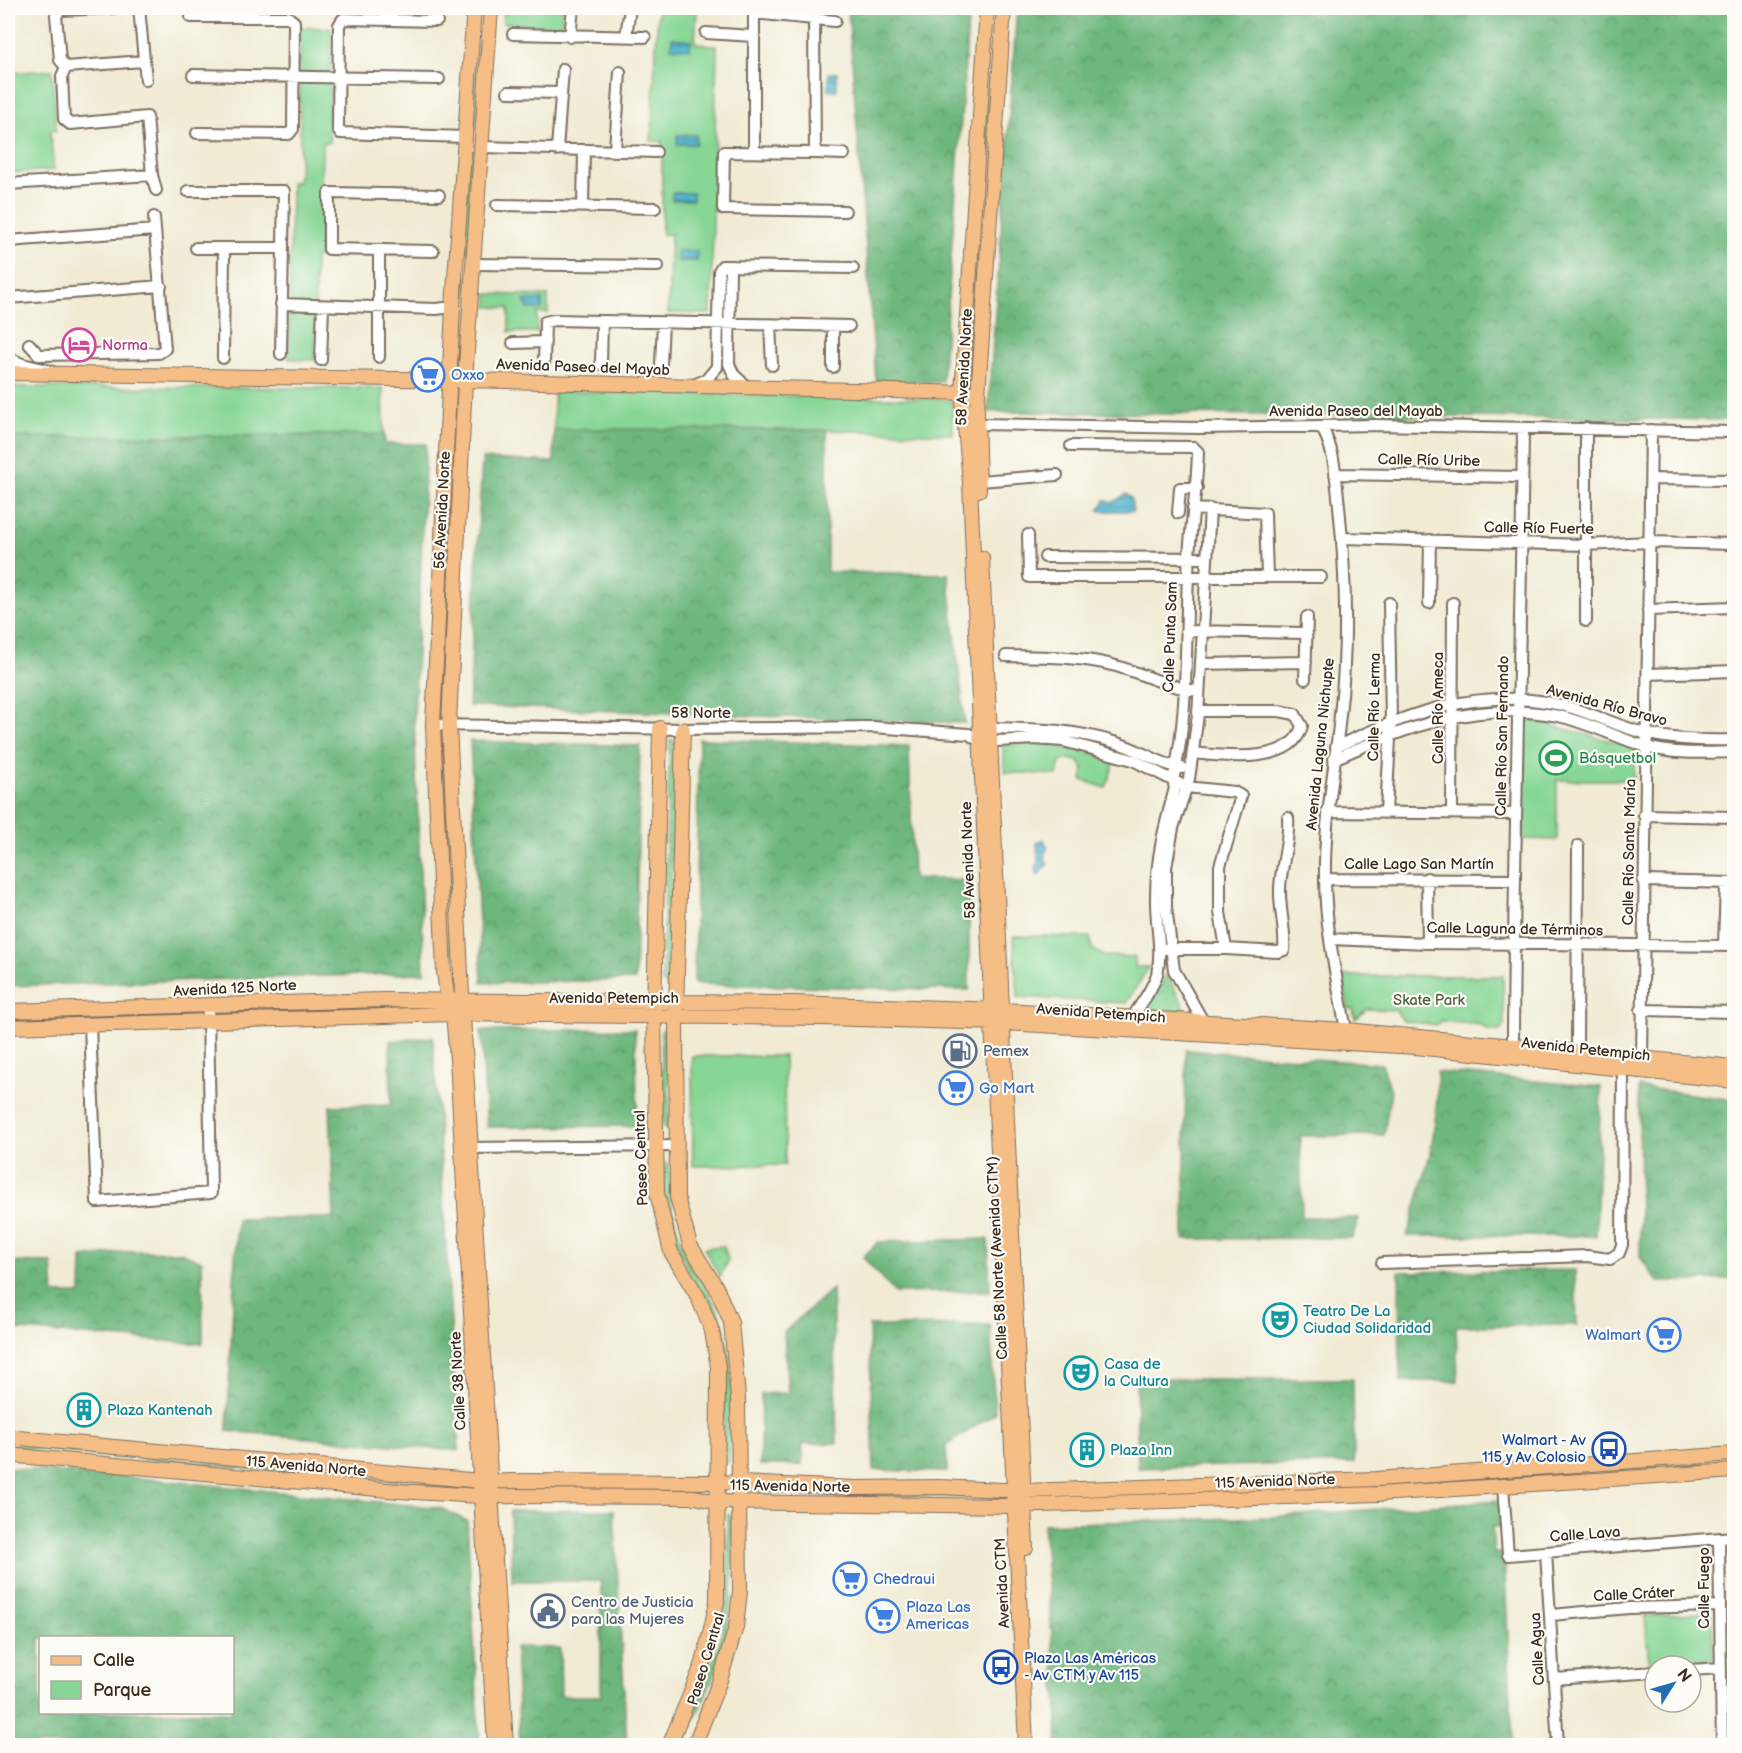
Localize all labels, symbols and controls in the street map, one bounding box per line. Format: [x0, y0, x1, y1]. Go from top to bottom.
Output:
street label: 58 Avenida Norte [952, 308, 977, 426]
hotel icon: Norma [61, 327, 97, 363]
place label: Norma [102, 336, 148, 355]
street label: Avenida Paseo del Mayab [496, 355, 671, 380]
supermarket icon: Oxxo [410, 357, 446, 393]
place label: Oxxo [451, 366, 485, 385]
street label: Avenida Paseo del Mayab [1269, 402, 1443, 421]
street label: 56 Avenida Norte [430, 450, 455, 569]
street label: Calle Río Uribe [1377, 450, 1481, 471]
street label: Calle Río Fuerte [1484, 518, 1594, 539]
street label: Calle Punta Sam [1159, 581, 1182, 693]
street label: Calle Río Lerma [1364, 652, 1385, 762]
street label: Calle Río Ameca [1429, 652, 1448, 764]
street label: Calle Río San Fernando [1492, 656, 1513, 816]
street label: Avenida Laguna Nichupte [1302, 657, 1339, 831]
street label: Avenida Río Bravo [1545, 680, 1669, 731]
street label: 58 Norte [671, 704, 731, 723]
sports icon: Básquetbol [1538, 740, 1574, 776]
place label: Básquetbol [1579, 749, 1656, 768]
street label: Calle Río Santa María [1619, 778, 1640, 926]
street label: 58 Avenida Norte [957, 801, 980, 919]
street label: Calle Lago San Martín [1344, 855, 1494, 874]
street label: Calle Laguna de Términos [1427, 918, 1604, 941]
street label: Avenida 125 Norte [173, 976, 297, 1001]
street label: Avenida Petempich [549, 989, 679, 1008]
park label: Skate Park [1393, 991, 1466, 1010]
street label: Avenida Petempich [1036, 1000, 1166, 1027]
fuel station icon: Pemex [942, 1033, 978, 1069]
street label: Avenida Petempich [1521, 1033, 1651, 1066]
place label: Pemex [983, 1042, 1029, 1061]
supermarket icon: Go Mart [938, 1070, 974, 1106]
place label: Go Mart [979, 1079, 1035, 1098]
street label: Paseo Central [630, 1110, 653, 1206]
street label: Calle 58 Norte (Avenida CTM) [983, 1156, 1012, 1360]
theatre icon: Teatro De La Ciudad Solidaridad [1262, 1302, 1298, 1338]
place label: Teatro De La Ciudad Solidaridad [1303, 1302, 1431, 1338]
supermarket icon: Walmart [1646, 1317, 1682, 1353]
place label: Walmart [1585, 1326, 1641, 1345]
street label: Calle 38 Norte [446, 1331, 471, 1431]
theatre icon: Casa de la Cultura [1063, 1355, 1099, 1391]
place label: Casa de la Cultura [1104, 1355, 1169, 1391]
building icon: Plaza Kantenah [66, 1392, 102, 1428]
place label: Plaza Kantenah [107, 1401, 212, 1420]
place label: Walmart - Av 115 y Av Colosio [1482, 1431, 1587, 1467]
bus stop icon: Walmart - Av 115 y Av Colosio [1591, 1431, 1627, 1467]
building icon: Plaza Inn [1069, 1432, 1105, 1468]
place label: Plaza Inn [1110, 1441, 1172, 1460]
street label: 115 Avenida Norte [245, 1452, 367, 1481]
street label: 115 Avenida Norte [1214, 1470, 1336, 1493]
street label: 115 Avenida Norte [730, 1476, 850, 1497]
street label: Calle Lava [1549, 1523, 1621, 1546]
street label: Avenida CTM [991, 1537, 1014, 1629]
street label: Calle Fuego [1695, 1547, 1714, 1629]
supermarket icon: Chedraui [832, 1561, 868, 1597]
place label: Chedraui [873, 1570, 935, 1589]
street label: Calle Cráter [1593, 1583, 1676, 1606]
public building icon: Centro de Justicia para las Mujeres [530, 1593, 566, 1629]
place label: Centro de Justicia para las Mujeres [571, 1593, 694, 1629]
supermarket icon: Plaza Las Americas [865, 1598, 901, 1634]
place label: Plaza Las Americas [906, 1598, 971, 1634]
street label: Paseo Central [683, 1611, 730, 1708]
street label: Calle Agua [1526, 1612, 1549, 1686]
legend [39, 1636, 234, 1714]
bus stop icon: Plaza Las Américas - Av CTM y Av 115 [983, 1649, 1019, 1685]
place label: Plaza Las Américas - Av CTM y Av 115 [1024, 1649, 1157, 1685]
text: Calle [93, 1650, 135, 1671]
north arrow [1643, 1654, 1703, 1714]
text: N [1673, 1665, 1695, 1686]
text: Parque [93, 1680, 151, 1701]

